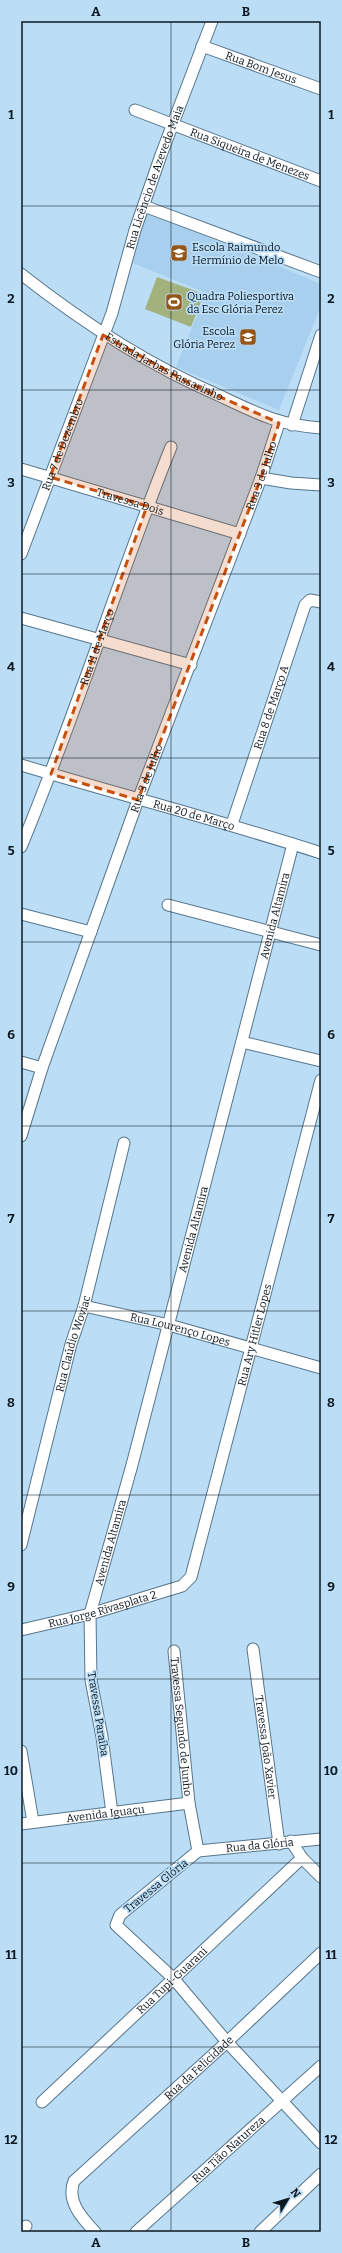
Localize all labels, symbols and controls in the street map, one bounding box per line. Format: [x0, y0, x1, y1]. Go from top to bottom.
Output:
text: A [91, 4, 101, 19]
text: B [242, 4, 250, 19]
street label: Rua Bom Jesus [224, 49, 299, 86]
street label: Rua Licêncio de Azevedo Maia [123, 103, 186, 251]
text: 1 [8, 107, 14, 122]
text: 1 [328, 107, 334, 122]
street label: Rua Siqueira de Menezes [188, 125, 312, 183]
place label: Escola Raimundo Hermínio de Melo [192, 241, 284, 267]
school or university icon: Escola Raimundo Hermínio de Melo [169, 243, 189, 263]
place label: Quadra Poliesportiva da Esc Glória Perez [187, 290, 294, 316]
text: 2 [7, 291, 15, 306]
text: 2 [327, 291, 335, 306]
sports icon: Quadra Poliesportiva da Esc Glória Perez [164, 292, 184, 312]
place label: Escola Glória Perez [173, 325, 235, 351]
school or university icon: Escola Glória Perez [238, 327, 258, 347]
street label: Estrada Jarbas Passarinho [103, 330, 226, 403]
street label: Rua 7 de Dezembro [39, 397, 86, 493]
street label: Rua 3 de Julho [243, 439, 279, 512]
text: 3 [7, 475, 15, 490]
text: 3 [327, 475, 335, 490]
street label: Travessa Dois [95, 485, 165, 518]
street label: Rua 11 de Março [77, 607, 116, 687]
text: 4 [7, 659, 15, 674]
text: 4 [327, 659, 335, 674]
street label: Rua 8 de Março A [251, 663, 291, 751]
street label: Rua 3 de Julho [128, 742, 165, 814]
street label: Rua 20 de Março [152, 797, 236, 833]
text: 5 [7, 843, 15, 858]
text: 5 [327, 843, 335, 858]
street label: Avenida Altamira [257, 871, 292, 960]
text: 6 [7, 1027, 15, 1042]
text: 6 [327, 1027, 335, 1042]
street label: Avenida Altamira [176, 1185, 211, 1274]
text: 7 [8, 1211, 15, 1226]
text: 7 [328, 1211, 335, 1226]
street label: Rua Ary Hitler Lopes [235, 1282, 274, 1387]
street label: Rua Claúdio Woviac [53, 1294, 93, 1393]
street label: Rua Lourenço Lopes [129, 1310, 232, 1349]
text: 8 [7, 1395, 15, 1410]
text: 8 [327, 1395, 335, 1410]
street label: Avenida Altamira [92, 1498, 128, 1587]
text: 9 [7, 1579, 15, 1594]
text: 9 [327, 1579, 335, 1594]
street label: Rua Jorge Rivasplata 2 [47, 1588, 158, 1630]
street label: Travessa Segundo de Junho [168, 1657, 195, 1797]
street label: Travessa Paraíba [85, 1671, 111, 1757]
street label: Travessa João Xavier [253, 1695, 279, 1800]
text: 10 [4, 1763, 18, 1778]
text: 10 [324, 1763, 338, 1778]
street label: Avenida Iguaçu [65, 1802, 145, 1825]
street label: Rua da Glória [225, 1835, 294, 1855]
street label: Travessa Glória [122, 1856, 190, 1916]
street label: Rua Tupi-Guarani [134, 1944, 210, 2016]
text: 11 [5, 1947, 17, 1962]
text: 11 [325, 1947, 337, 1962]
street label: Rua da Felicidade [162, 2033, 236, 2102]
street label: Rua Tião Natureza [189, 2113, 267, 2185]
text: 12 [5, 2132, 17, 2147]
text: 12 [325, 2132, 337, 2147]
north arrow [268, 2179, 308, 2219]
text: N [288, 2186, 304, 2201]
text: A [91, 2235, 101, 2250]
text: B [242, 2235, 250, 2250]

